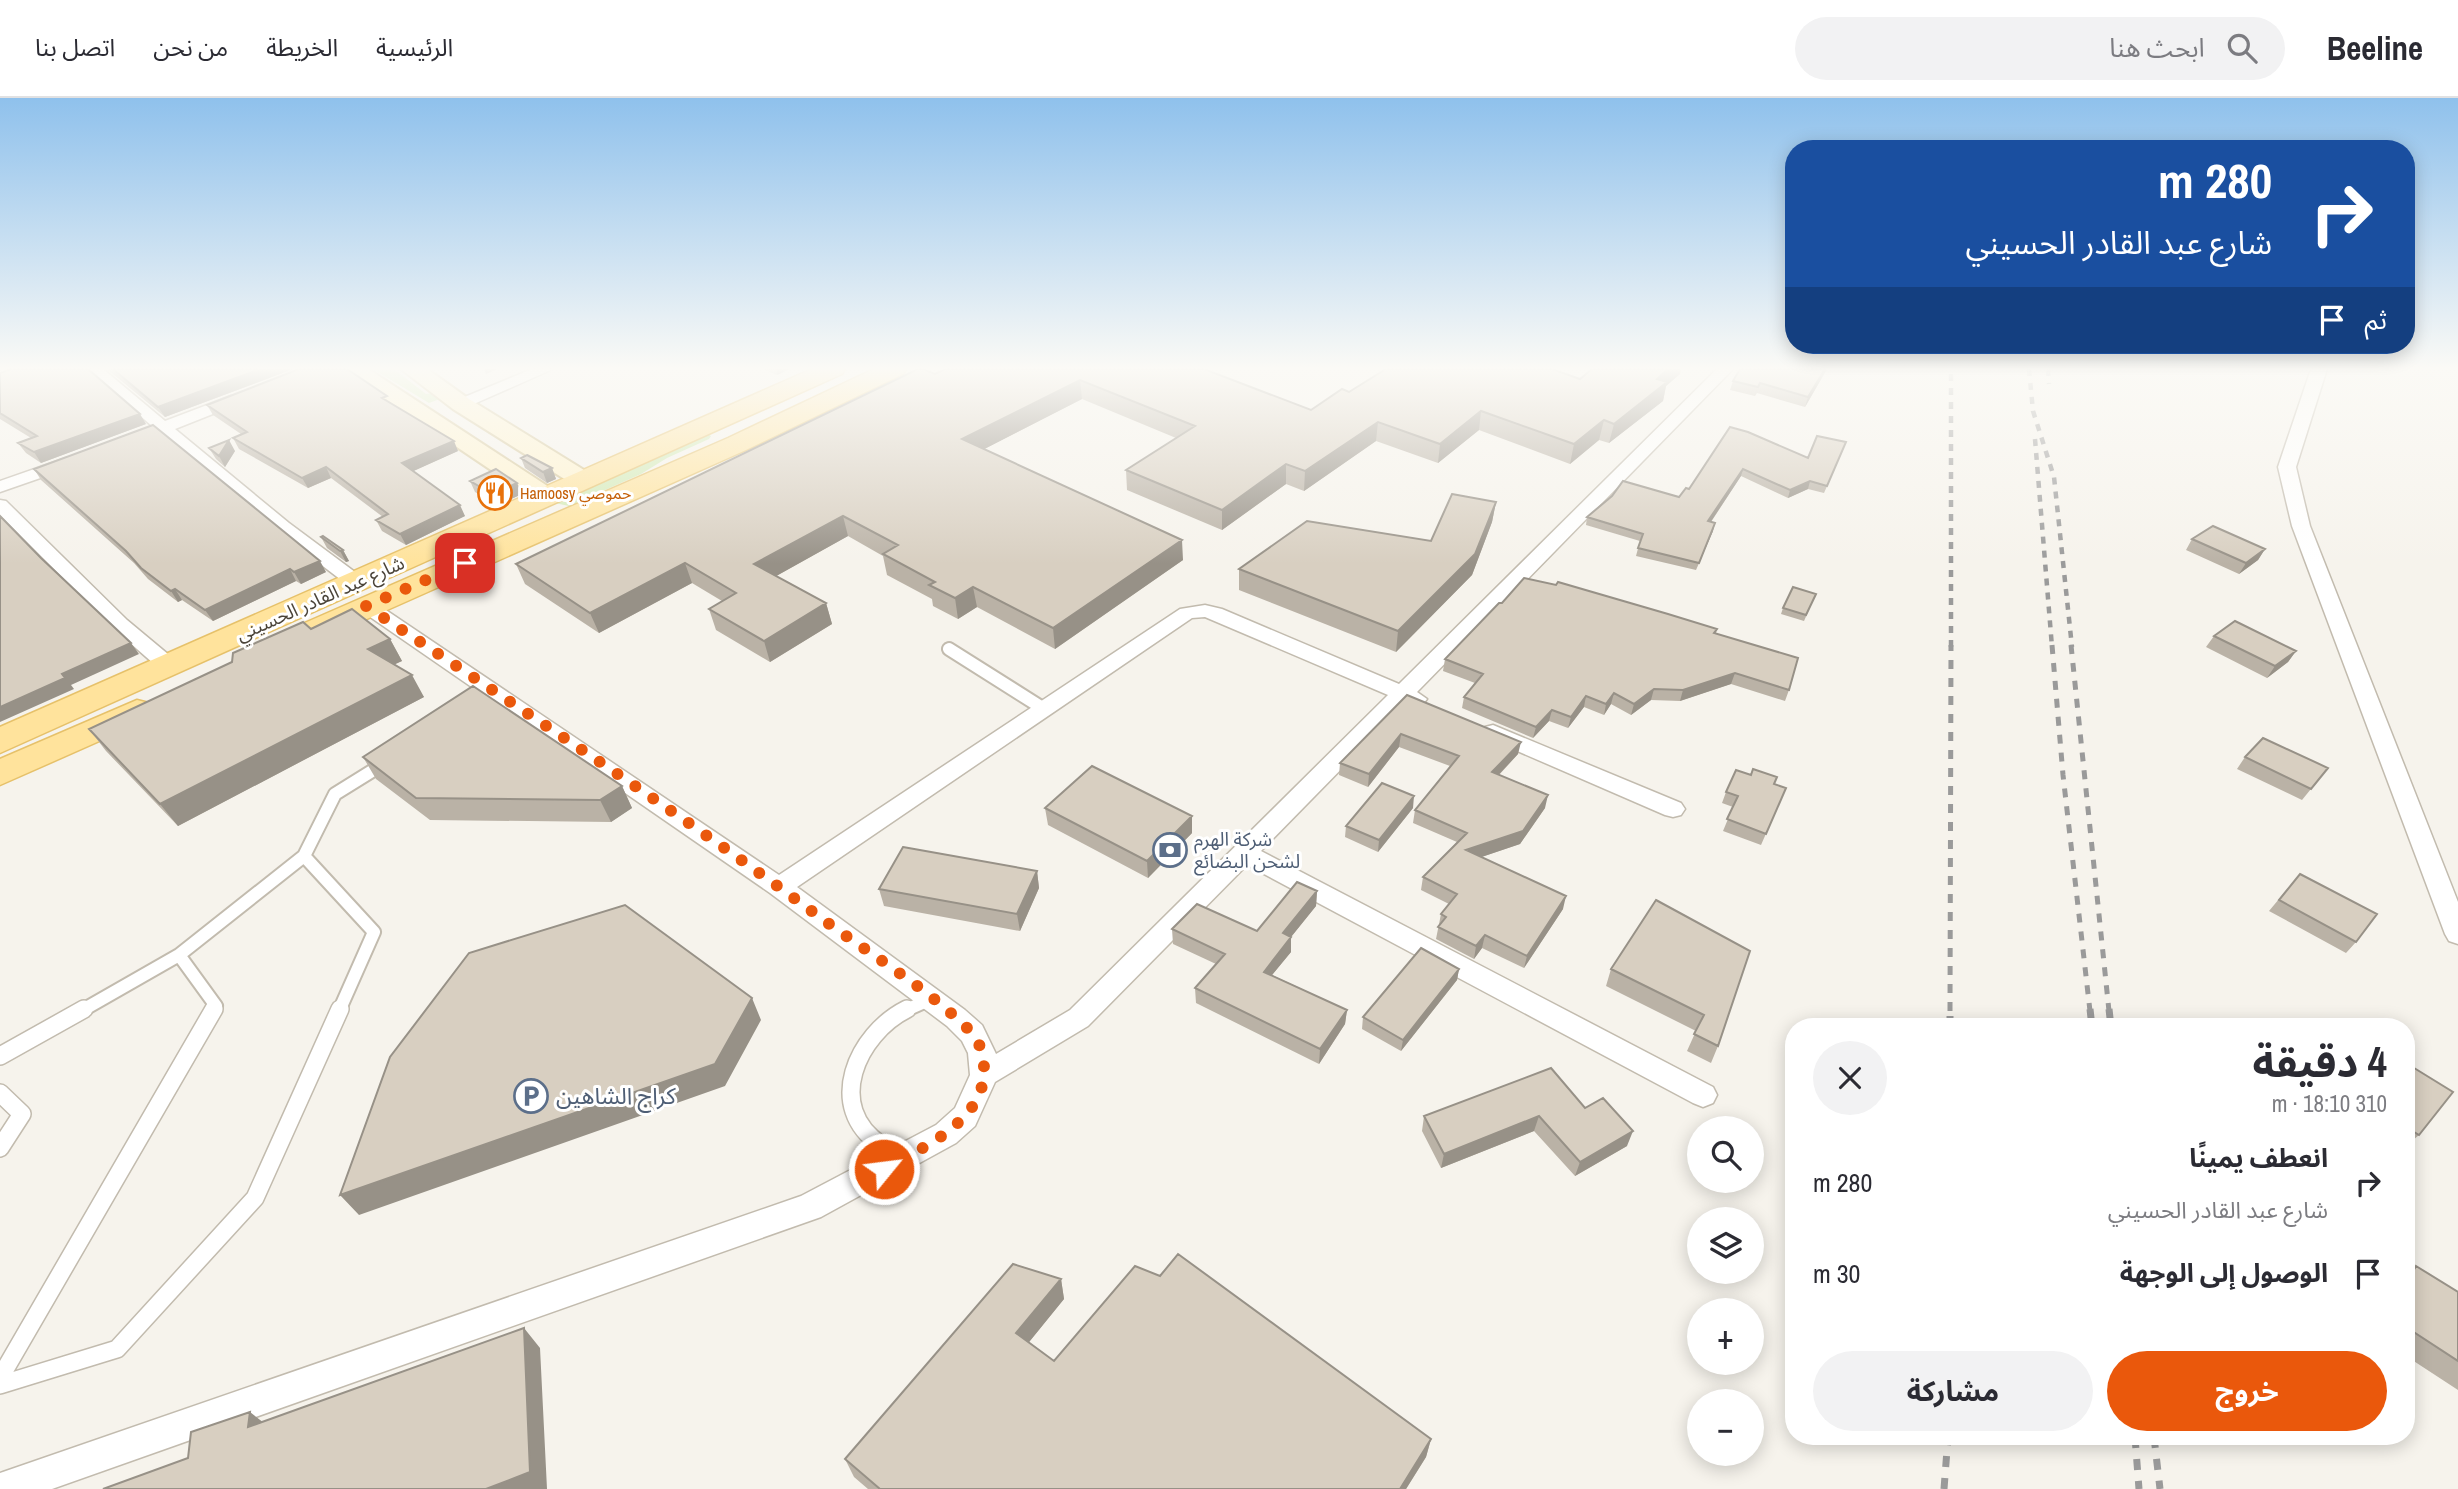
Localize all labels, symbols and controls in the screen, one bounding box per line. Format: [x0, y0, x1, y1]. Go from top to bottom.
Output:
search box [1795, 17, 2285, 80]
text: Beeline [2327, 26, 2423, 70]
icon: search [2223, 29, 2261, 67]
text: ابحث هنا [2109, 30, 2205, 65]
text: اتصل بنا [35, 31, 115, 63]
text: من نحن [153, 31, 228, 63]
text: الخريطة [266, 31, 338, 63]
text: الرئيسية [376, 31, 453, 63]
text: 280 m [2158, 147, 2272, 213]
icon: right [2296, 168, 2387, 259]
text: شارع عبد القادر الحسيني [1966, 221, 2272, 264]
icon: arrive [2313, 301, 2351, 339]
text: ثم [2365, 302, 2387, 337]
restaurant icon: Hamoosy حموصي [476, 474, 514, 512]
place label: Hamoosy حموصي [520, 482, 632, 506]
pin [435, 533, 495, 593]
icon: arrive [446, 544, 484, 582]
street label: شارع عبد القادر الحسيني [232, 549, 409, 649]
place label: شركة الهرم لشحن البضائع [1194, 826, 1300, 876]
bank icon: شركة الهرم لشحن البضائع [1151, 831, 1189, 869]
text: 4 دقيقة [2253, 1034, 2387, 1090]
button: close [1813, 1041, 1887, 1115]
parking icon: كراج الشاهين [512, 1077, 550, 1115]
place label: كراج الشاهين [556, 1080, 676, 1113]
text: 310 m · 18:10 [2272, 1088, 2387, 1119]
map controls [1687, 1116, 1764, 1466]
button: search [1687, 1116, 1764, 1193]
position arrow [847, 1132, 921, 1206]
text: انعطف يمينًا [2189, 1140, 2328, 1175]
icon: right [2349, 1164, 2387, 1202]
text: 280 m [1813, 1165, 1872, 1200]
text: شارع عبد القادر الحسيني [2108, 1194, 2328, 1225]
button: layers [1687, 1207, 1764, 1284]
text: الوصول إلى الوجهة [2120, 1255, 2328, 1290]
icon: arrive [2349, 1255, 2387, 1293]
text: 30 m [1813, 1256, 1860, 1291]
button: + [1687, 1298, 1764, 1375]
button: مشاركة [1813, 1351, 2093, 1431]
button: خروج [2107, 1351, 2387, 1431]
button: − [1687, 1389, 1764, 1466]

